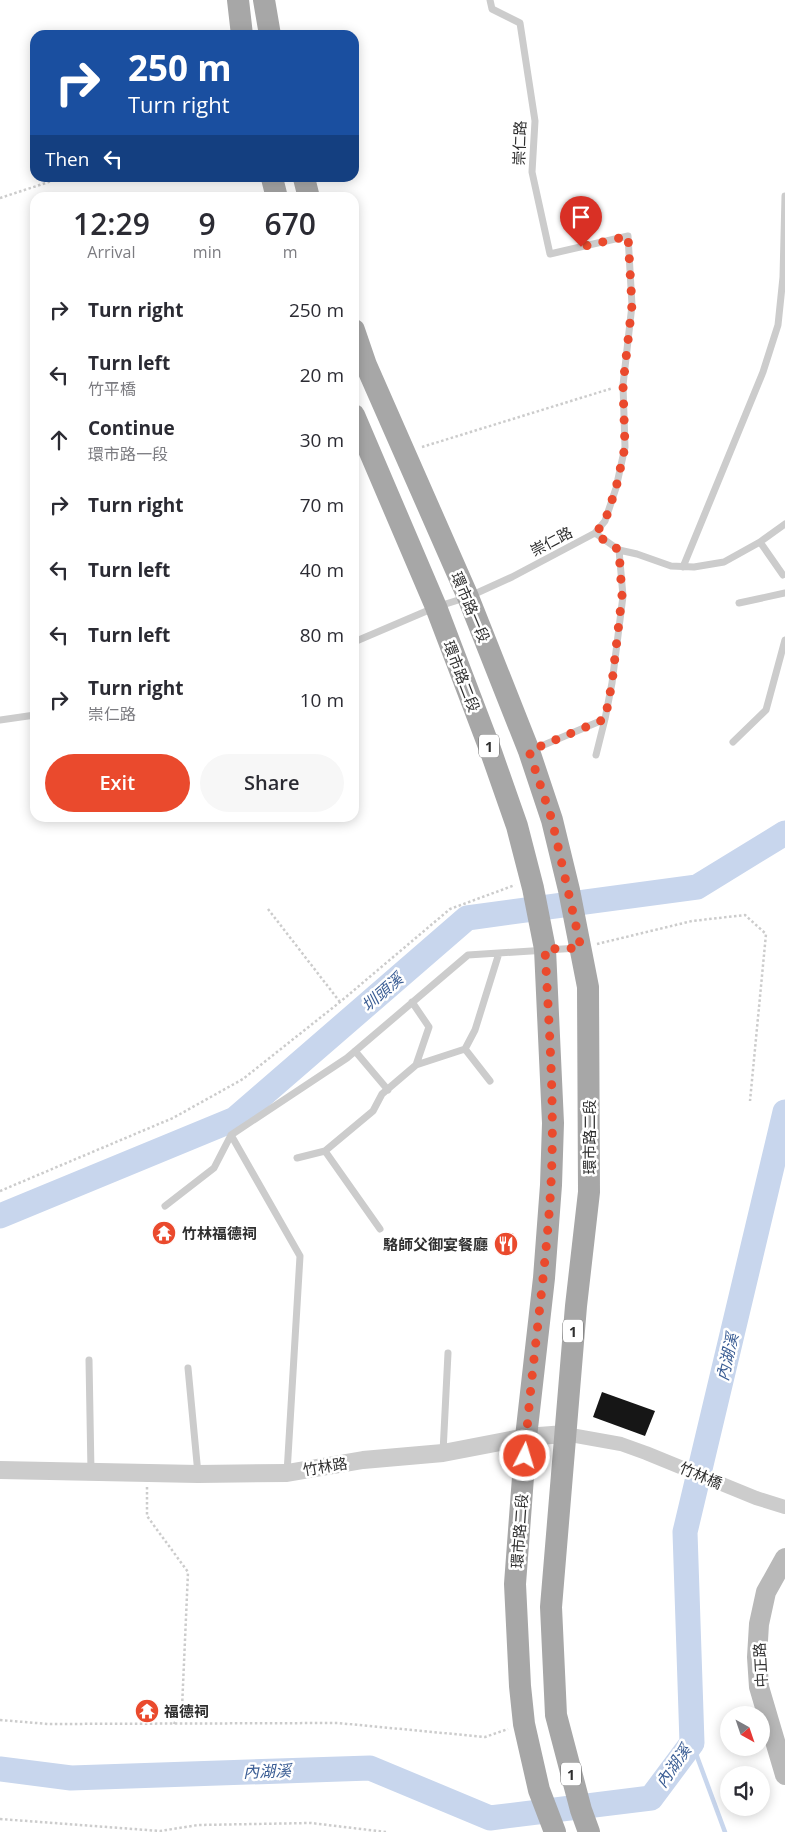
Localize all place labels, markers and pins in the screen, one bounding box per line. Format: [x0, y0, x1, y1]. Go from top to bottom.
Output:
pin [560, 196, 602, 247]
temple icon: 竹林福德祠 [151, 1220, 177, 1246]
place label: 竹林福德祠 [182, 1223, 257, 1243]
restaurant icon: 駱師父御宴餐廳 [493, 1231, 519, 1257]
place label: 駱師父御宴餐廳 [383, 1234, 488, 1254]
temple icon: 福德祠 [134, 1698, 160, 1724]
place label: 福德祠 [164, 1701, 209, 1721]

